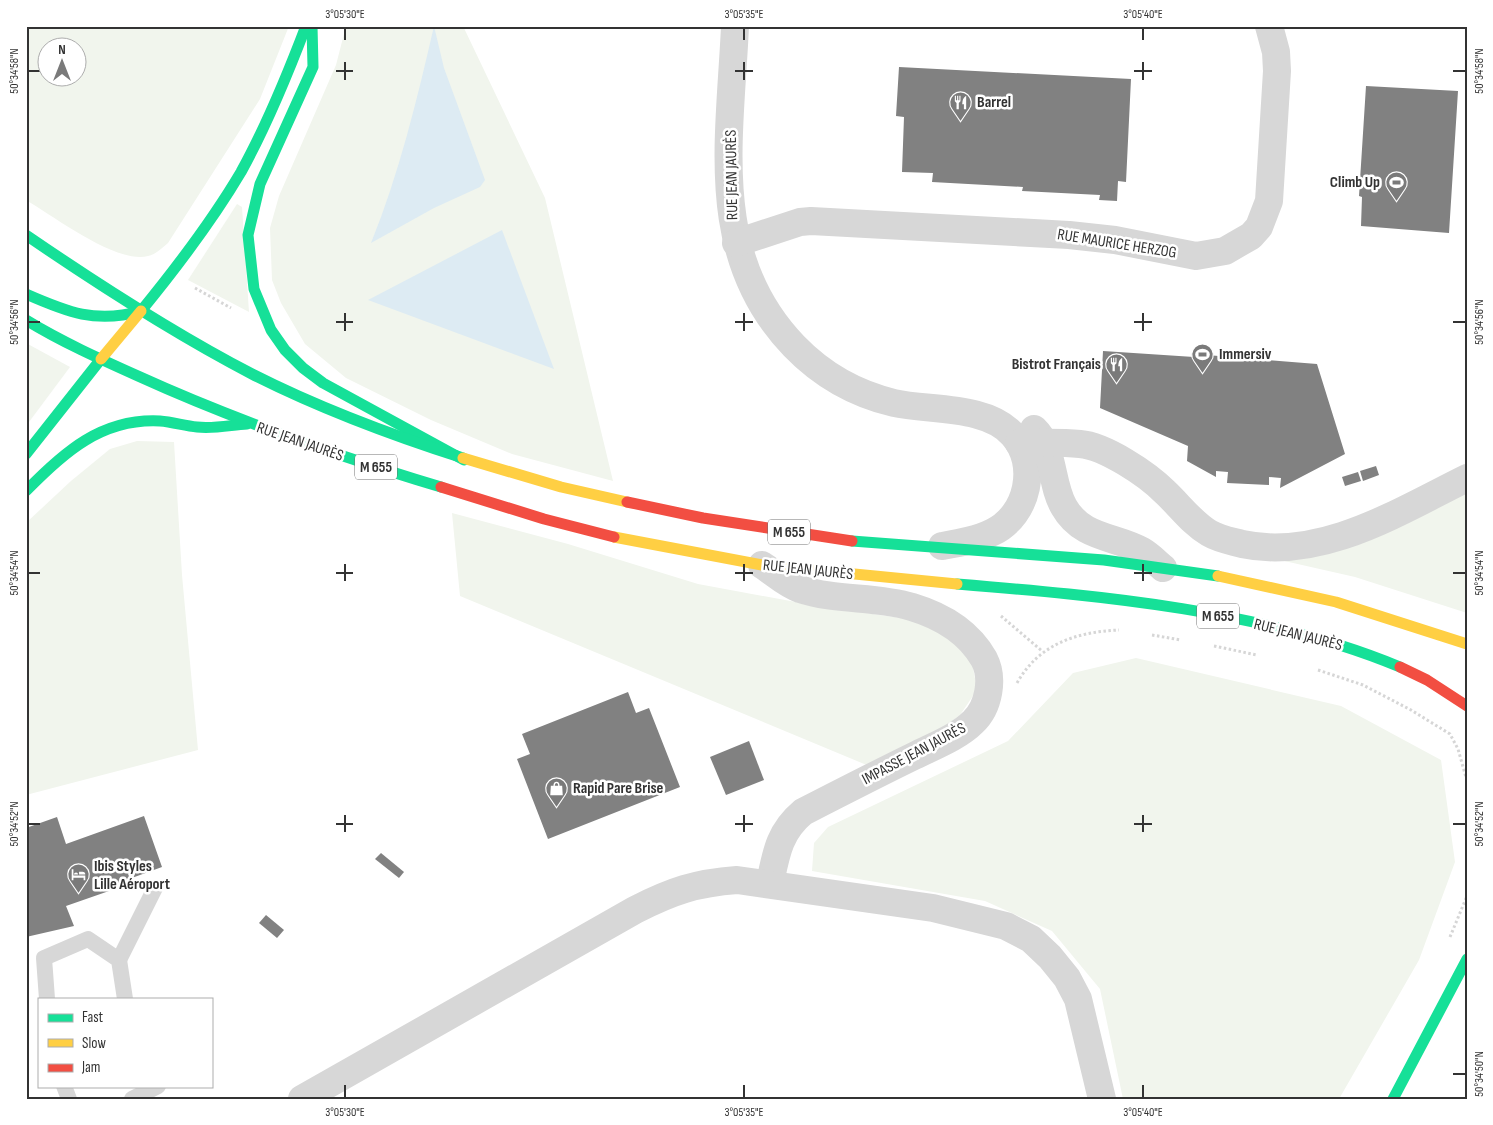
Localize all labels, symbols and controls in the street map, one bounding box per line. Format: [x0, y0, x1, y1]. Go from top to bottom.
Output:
text: 3°05'30"E [325, 7, 365, 22]
text: 3°05'35"E [725, 7, 764, 22]
text: 3°05'40"E [1123, 7, 1163, 22]
north arrow [38, 38, 88, 88]
text: N [58, 41, 66, 58]
text: 50°34'58"N [7, 48, 22, 94]
text: 50°34'58"N [1472, 48, 1487, 94]
restaurant icon: Barrel [949, 90, 973, 121]
place label: Barrel [977, 93, 1011, 112]
street label: RUE JEAN JAURÈS [722, 129, 742, 220]
sports icon: Climb Up [1384, 170, 1408, 201]
place label: Climb Up [1330, 173, 1380, 192]
street label: RUE MAURICE HERZOG [1056, 225, 1178, 263]
text: 50°34'56"N [7, 299, 22, 345]
text: 50°34'56"N [1472, 299, 1487, 345]
sports icon: Immersiv [1191, 342, 1215, 373]
place label: Immersiv [1219, 345, 1272, 364]
restaurant icon: Bistrot Français [1105, 352, 1129, 383]
place label: Bistrot Français [1012, 355, 1101, 374]
street label: RUE JEAN JAURÈS [254, 418, 346, 466]
road number: M 655 [355, 454, 397, 480]
road number: M 655 [768, 520, 810, 544]
text: 50°34'54"N [7, 550, 22, 596]
text: 50°34'54"N [1472, 550, 1487, 596]
street label: RUE JEAN JAURÈS [762, 556, 854, 584]
road number: M 655 [1197, 604, 1239, 628]
street label: RUE JEAN JAURÈS [1252, 615, 1344, 655]
street label: IMPASSE JEAN JAURÈS [859, 719, 969, 789]
shop icon: Rapid Pare Brise [545, 776, 569, 807]
place label: Rapid Pare Brise [573, 779, 664, 798]
text: 50°34'52"N [7, 801, 22, 847]
text: 50°34'52"N [1472, 801, 1487, 847]
place label: Ibis Styles Lille Aéroport [94, 857, 170, 894]
hotel icon: Ibis Styles Lille Aéroport [66, 863, 90, 894]
legend [38, 998, 212, 1088]
text: Fast [82, 1008, 104, 1027]
text: Slow [82, 1034, 106, 1053]
text: 50°34'50"N [1472, 1051, 1487, 1097]
text: Jam [81, 1058, 100, 1077]
text: 3°05'30"E [325, 1105, 365, 1120]
text: 3°05'35"E [725, 1105, 764, 1120]
text: 3°05'40"E [1123, 1105, 1163, 1120]

